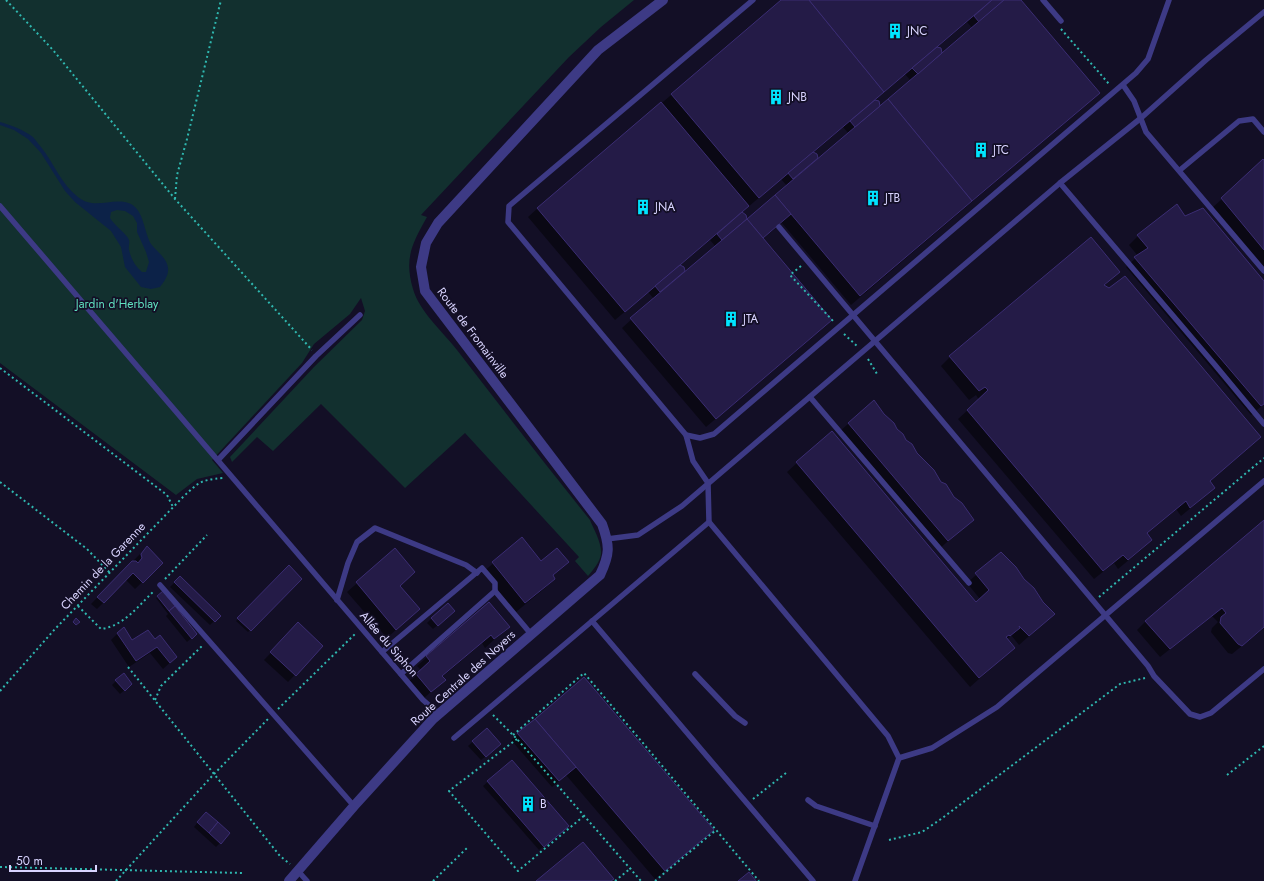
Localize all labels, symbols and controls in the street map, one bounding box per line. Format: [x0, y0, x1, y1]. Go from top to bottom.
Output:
building icon: JNC [886, 22, 904, 40]
place label: JNC [905, 22, 927, 40]
building icon: JNB [767, 88, 785, 106]
place label: JNB [786, 88, 807, 106]
building icon: JTC [972, 141, 990, 159]
place label: JTC [991, 141, 1009, 159]
building icon: JTB [864, 189, 882, 207]
place label: JTB [883, 189, 900, 207]
building icon: JNA [634, 198, 652, 216]
place label: JNA [653, 198, 675, 216]
street label: Route de Fromainville [433, 284, 513, 382]
park label: Jardin d'Herblay [74, 295, 159, 313]
building icon: JTA [722, 310, 740, 328]
place label: JTA [741, 310, 758, 328]
street label: Chemin de la Garenne [56, 518, 150, 614]
street label: Allée du Siphon [355, 607, 423, 681]
street label: Route Centrale des Noyers [407, 626, 520, 730]
building icon: B [519, 795, 537, 813]
place label: B [540, 795, 547, 813]
scale bar [10, 847, 96, 873]
text: 50 m [16, 852, 43, 870]

